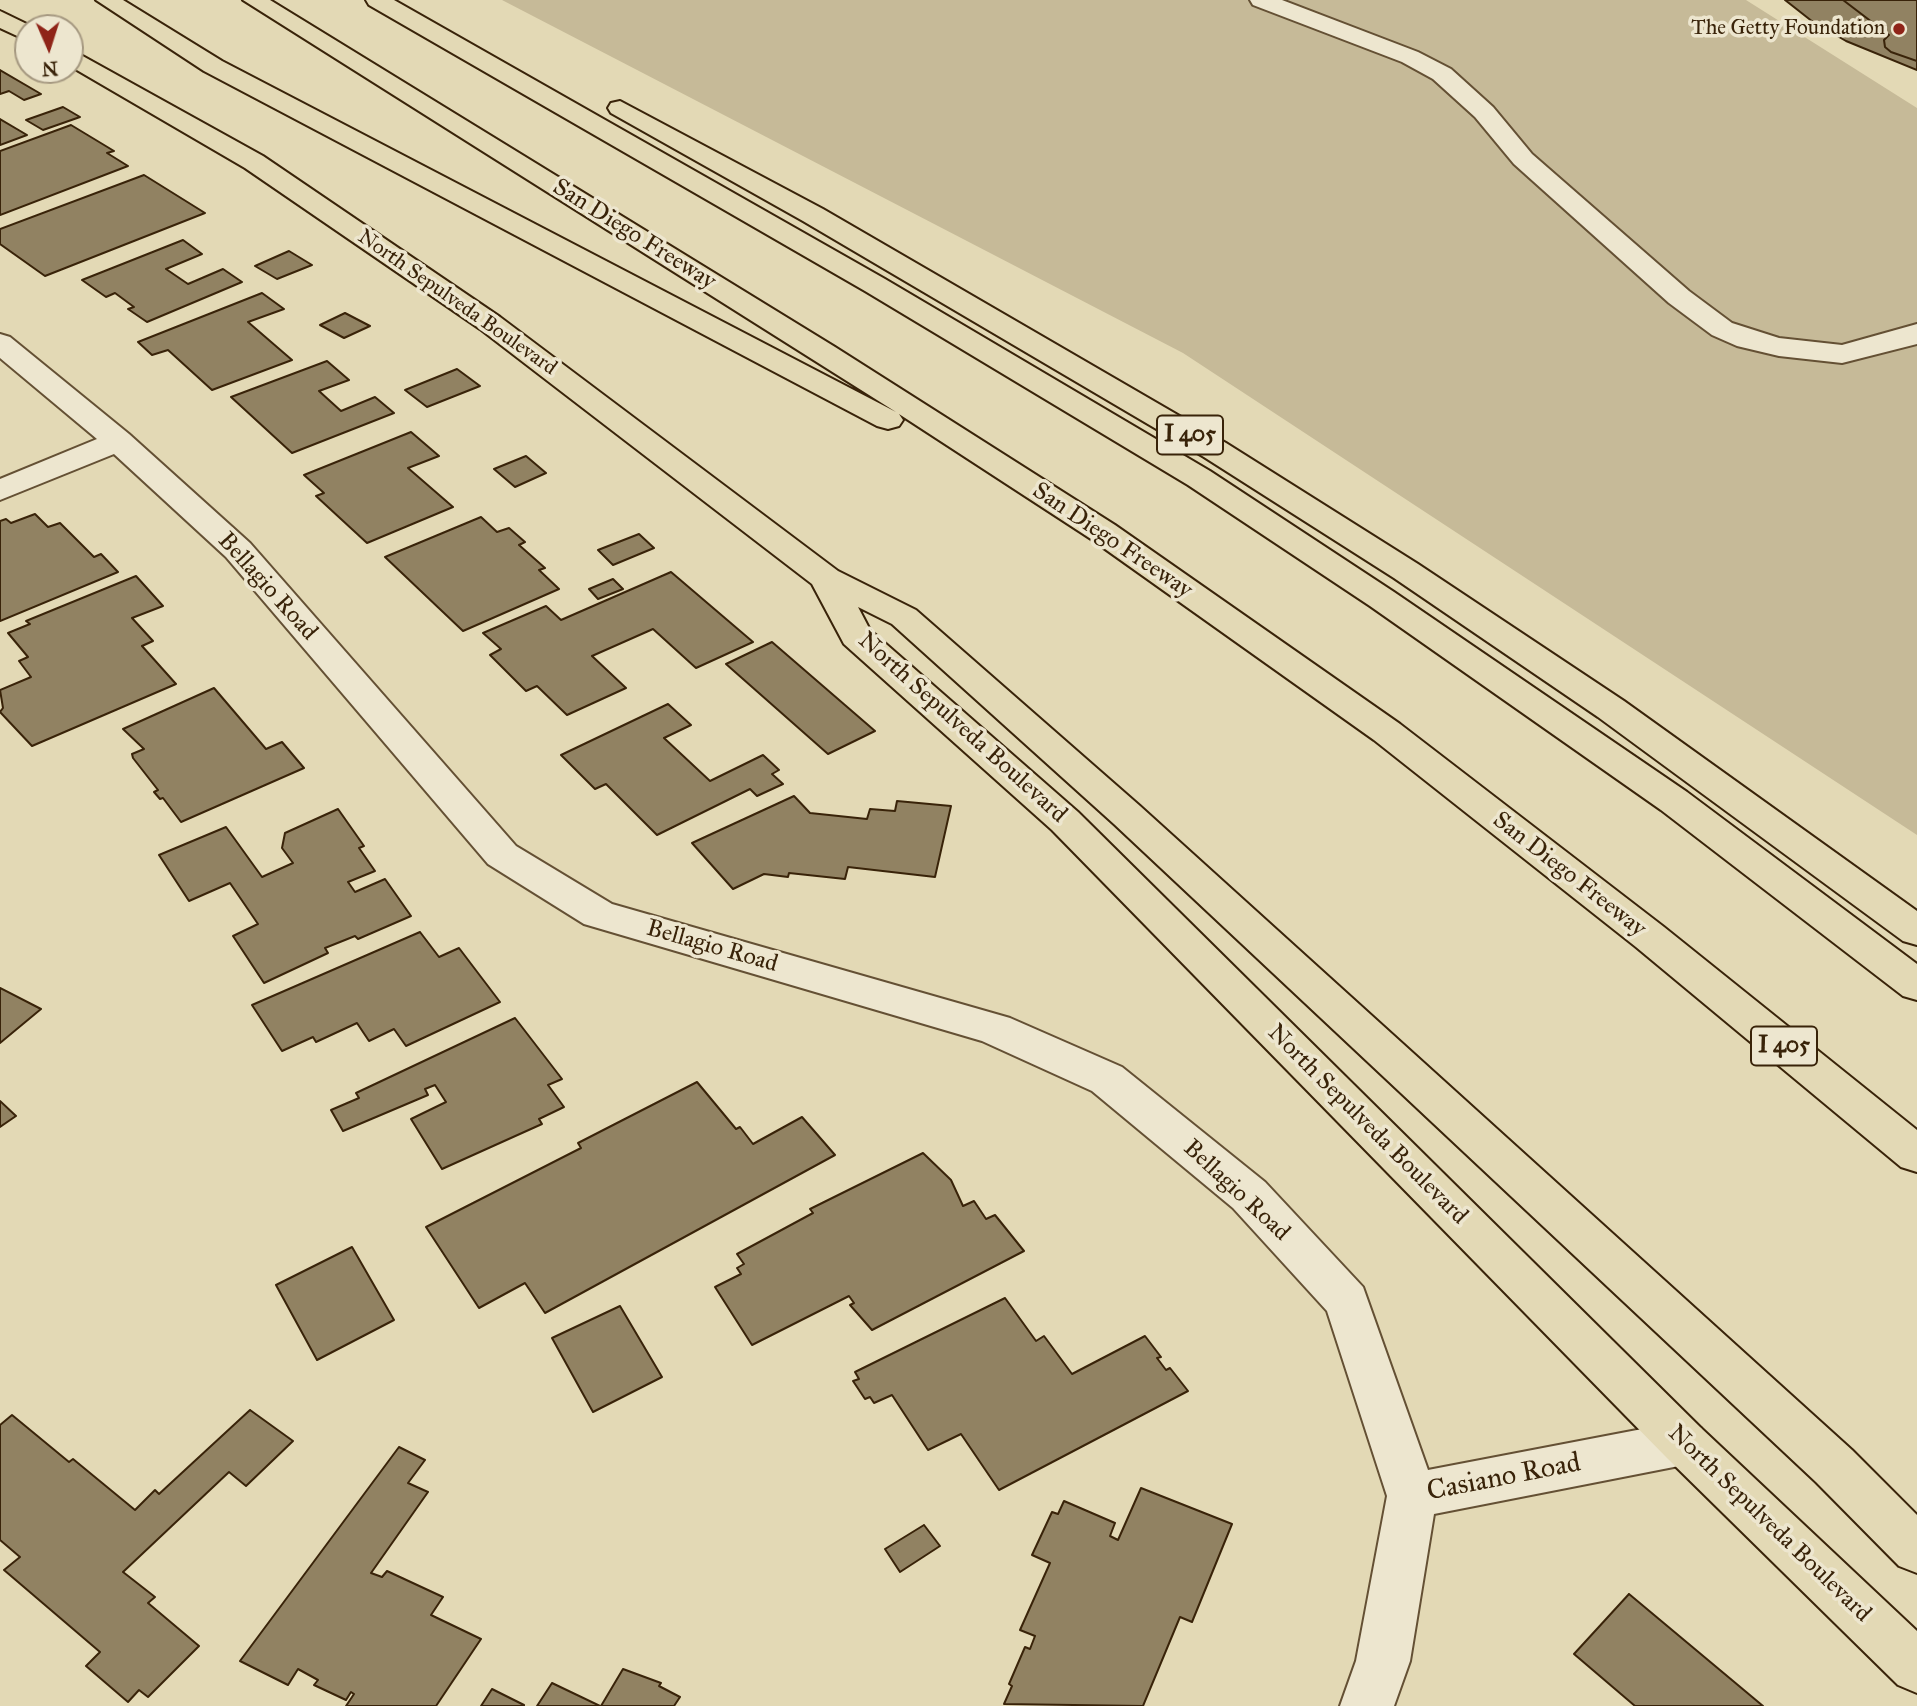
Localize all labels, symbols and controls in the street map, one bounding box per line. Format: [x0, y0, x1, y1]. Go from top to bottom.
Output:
north arrow [14, 14, 84, 84]
place label: The Getty Foundation [1691, 16, 1885, 42]
marker: The Getty Foundation [1891, 21, 1907, 37]
text: N [41, 57, 59, 80]
street label: San Diego Freeway [547, 173, 721, 297]
street label: North Sepulveda Boulevard [353, 225, 561, 381]
road number: I 405 [1157, 416, 1223, 454]
street label: San Diego Freeway [1027, 477, 1197, 605]
street label: Bellagio Road [211, 527, 323, 647]
street label: North Sepulveda Boulevard [852, 627, 1072, 829]
street label: San Diego Freeway [1487, 806, 1651, 944]
street label: Bellagio Road [643, 915, 781, 979]
street label: North Sepulveda Boulevard [1261, 1019, 1473, 1231]
road number: I 405 [1751, 1026, 1817, 1065]
street label: Bellagio Road [1177, 1134, 1295, 1248]
street label: North Sepulveda Boulevard [1661, 1419, 1877, 1629]
street label: Casiano Road [1424, 1447, 1584, 1509]

